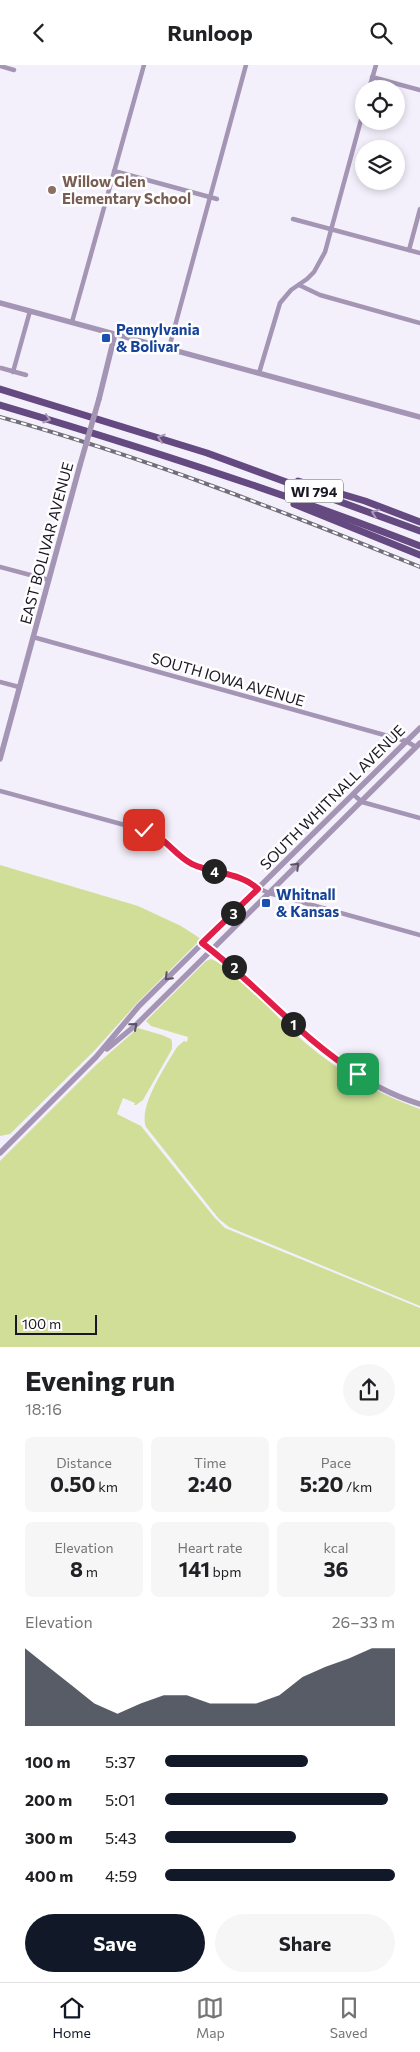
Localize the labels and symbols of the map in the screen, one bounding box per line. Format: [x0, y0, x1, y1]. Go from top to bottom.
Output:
place label: Willow Glen Elementary School [62, 172, 191, 207]
marker: Willow Glen Elementary School [46, 184, 58, 196]
place label: Pennylvania & Bolivar [116, 320, 200, 355]
marker: Pennylvania & Bolivar [100, 332, 112, 344]
one-way arrow [42, 414, 50, 424]
one-way arrow [157, 434, 165, 444]
street label: EAST BOLIVAR AVENUE [16, 460, 76, 626]
road number: WI 794 [285, 479, 343, 503]
one-way arrow [371, 509, 379, 519]
street label: SOUTH IOWA AVENUE [149, 648, 307, 710]
street label: SOUTH WHITNALL AVENUE [256, 721, 408, 873]
pin [123, 809, 165, 851]
pin: 4 [202, 859, 226, 883]
one-way arrow [290, 863, 299, 872]
place label: Whitnall & Kansas [276, 885, 339, 920]
marker: Whitnall & Kansas [260, 897, 272, 909]
pin: 3 [220, 901, 246, 925]
pin: 2 [222, 955, 246, 979]
one-way arrow [165, 972, 174, 981]
pin: 1 [280, 1011, 306, 1037]
one-way arrow [129, 1023, 138, 1032]
pin [337, 1053, 379, 1095]
scale bar [15, 1312, 98, 1335]

